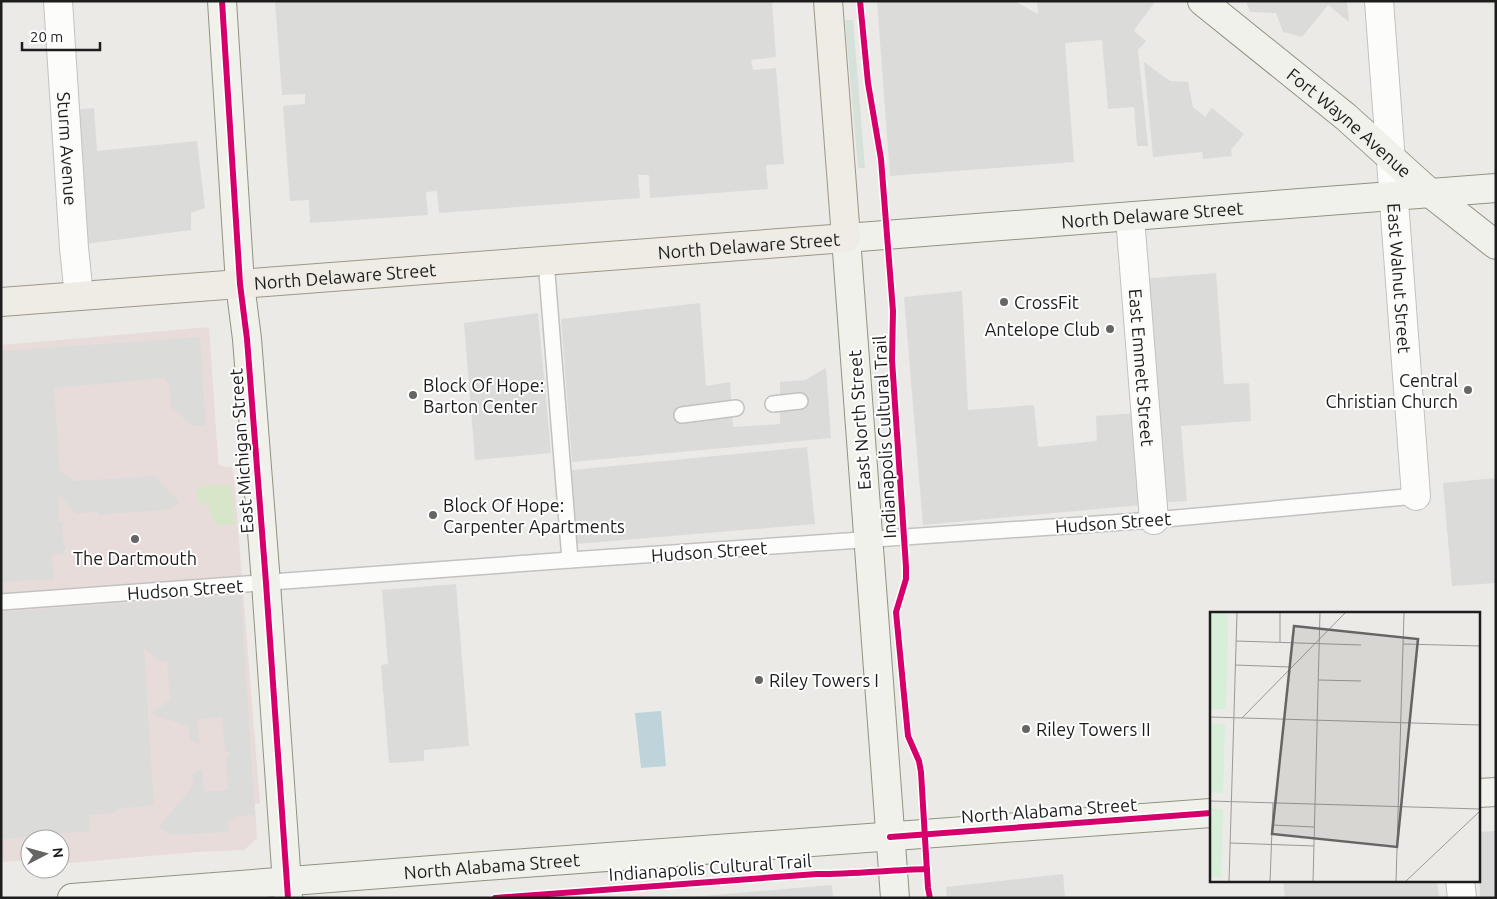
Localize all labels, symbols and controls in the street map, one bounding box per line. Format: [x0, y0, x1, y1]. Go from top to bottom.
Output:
scale bar [22, 20, 100, 52]
text: 20 m [30, 28, 63, 45]
street label: Fort Wayne Avenue [1283, 64, 1416, 181]
street label: Sturm Avenue [54, 91, 81, 206]
street label: North Delaware Street [1060, 197, 1244, 231]
street label: East Walnut Street [1384, 202, 1415, 354]
street label: North Delaware Street [657, 228, 841, 262]
street label: North Delaware Street [253, 259, 437, 293]
street label: East Emmett Street [1126, 288, 1158, 447]
place label: CrossFit [1014, 292, 1079, 312]
marker: CrossFit [998, 296, 1010, 308]
place label: Antelope Club [985, 319, 1100, 339]
marker: Antelope Club [1104, 323, 1116, 335]
street label: Indianapolis Cultural Trail [869, 335, 899, 539]
street label: East North Street [844, 349, 874, 491]
street label: East Michigan Street [225, 368, 257, 534]
place label: Central Christian Church [1326, 370, 1458, 411]
place label: Block Of Hope: Barton Center [423, 375, 544, 416]
marker: Central Christian Church [1462, 384, 1474, 396]
marker: Block Of Hope: Barton Center [407, 389, 419, 401]
place label: Block Of Hope: Carpenter Apartments [443, 495, 625, 536]
street label: Hudson Street [1054, 508, 1172, 536]
marker: Block Of Hope: Carpenter Apartments [427, 509, 439, 521]
marker: The Dartmouth [129, 533, 141, 545]
street label: Hudson Street [650, 537, 768, 565]
place label: The Dartmouth [73, 548, 197, 568]
street label: Hudson Street [126, 575, 244, 603]
inset map [1210, 612, 1480, 882]
place label: Riley Towers I [769, 670, 879, 690]
marker: Riley Towers I [753, 674, 765, 686]
place label: Riley Towers II [1036, 719, 1151, 739]
marker: Riley Towers II [1020, 723, 1032, 735]
street label: North Alabama Street [960, 794, 1138, 826]
north arrow [20, 829, 70, 879]
text: N [49, 847, 66, 859]
street label: North Alabama Street [403, 849, 580, 882]
street label: Indianapolis Cultural Trail [608, 850, 812, 884]

